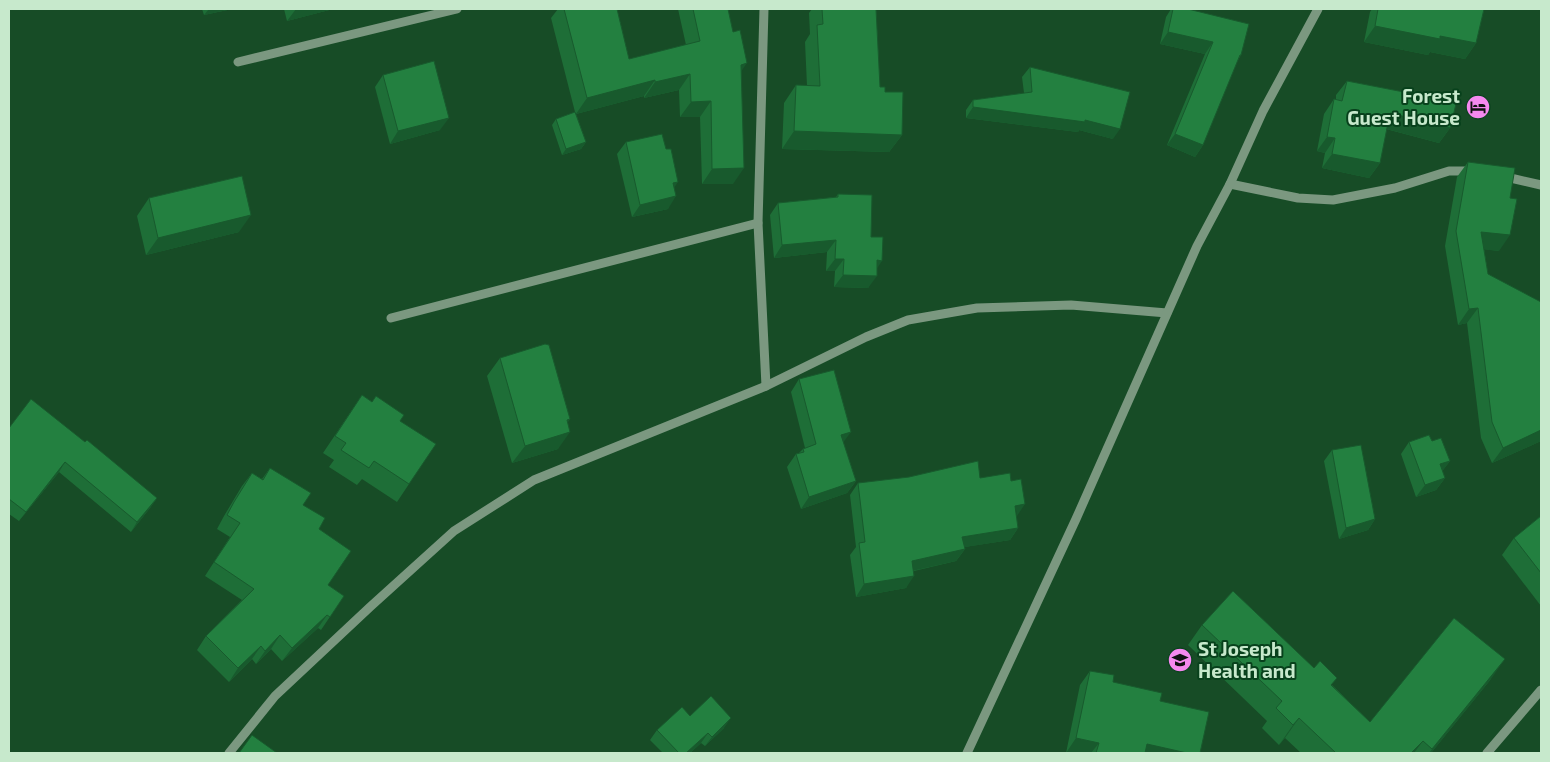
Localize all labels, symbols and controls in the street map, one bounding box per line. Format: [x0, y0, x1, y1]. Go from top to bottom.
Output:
place label: Forest Guest House [1347, 84, 1460, 129]
hotel icon: Forest Guest House [1465, 94, 1491, 120]
place label: St Joseph Health and [1198, 637, 1296, 682]
school or university icon: St Joseph Health and [1167, 647, 1193, 673]

